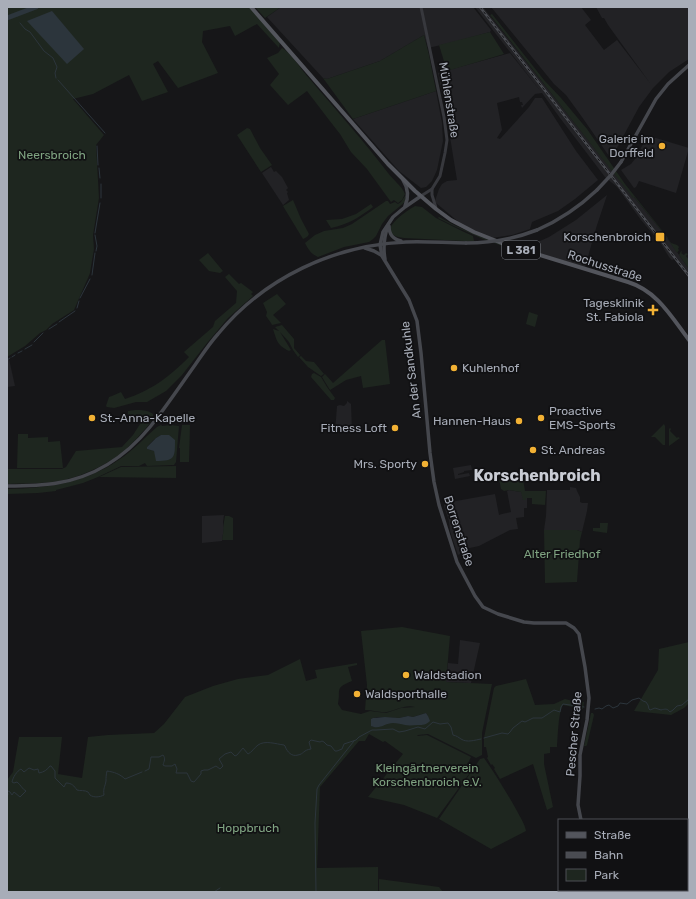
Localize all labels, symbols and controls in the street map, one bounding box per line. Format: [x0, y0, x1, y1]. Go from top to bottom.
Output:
street label: Mühlenstraße [436, 61, 462, 139]
place label: Galerie im Dorffeld [599, 132, 654, 160]
marker: Galerie im Dorffeld [657, 141, 667, 151]
park label: Neersbroich [18, 148, 86, 162]
place label: Korschenbroich [563, 230, 651, 244]
marker: Korschenbroich [654, 231, 666, 243]
road number: L 381 [502, 241, 540, 259]
street label: Rochusstraße [566, 247, 644, 285]
place label: Tagesklinik St. Fabiola [583, 296, 645, 324]
marker: Tagesklinik St. Fabiola [647, 304, 659, 316]
street label: An der Sandkuhle [398, 320, 424, 420]
place label: Kuhlenhof [462, 361, 520, 375]
marker: Kuhlenhof [449, 363, 459, 373]
place label: Proactive EMS-Sports [549, 404, 616, 432]
place label: St.-Anna-Kapelle [100, 411, 195, 425]
marker: St.-Anna-Kapelle [87, 413, 97, 423]
marker: Proactive EMS-Sports [536, 413, 546, 423]
place label: Hannen-Haus [433, 414, 511, 428]
marker: Hannen-Haus [514, 416, 524, 426]
place label: Fitness Loft [320, 421, 387, 435]
marker: Fitness Loft [390, 423, 400, 433]
place label: St. Andreas [541, 443, 605, 457]
marker: St. Andreas [528, 445, 538, 455]
place label: Mrs. Sporty [353, 457, 417, 471]
marker: Mrs. Sporty [420, 459, 430, 469]
district label: Korschenbroich [473, 466, 601, 485]
street label: Borrenstraße [441, 494, 477, 568]
park label: Alter Friedhof [524, 547, 601, 561]
place label: Waldstadion [414, 668, 482, 682]
marker: Waldstadion [401, 670, 411, 680]
place label: Waldsporthalle [365, 687, 447, 701]
marker: Waldsporthalle [352, 689, 362, 699]
street label: Pescher Straße [563, 691, 585, 777]
park label: Kleingärtnerverein Korschenbroich e.V. [372, 761, 482, 789]
legend [558, 819, 688, 891]
park label: Hoppbruch [217, 821, 279, 835]
text: Straße [594, 828, 631, 842]
text: Bahn [594, 848, 623, 862]
text: Park [594, 868, 620, 882]

